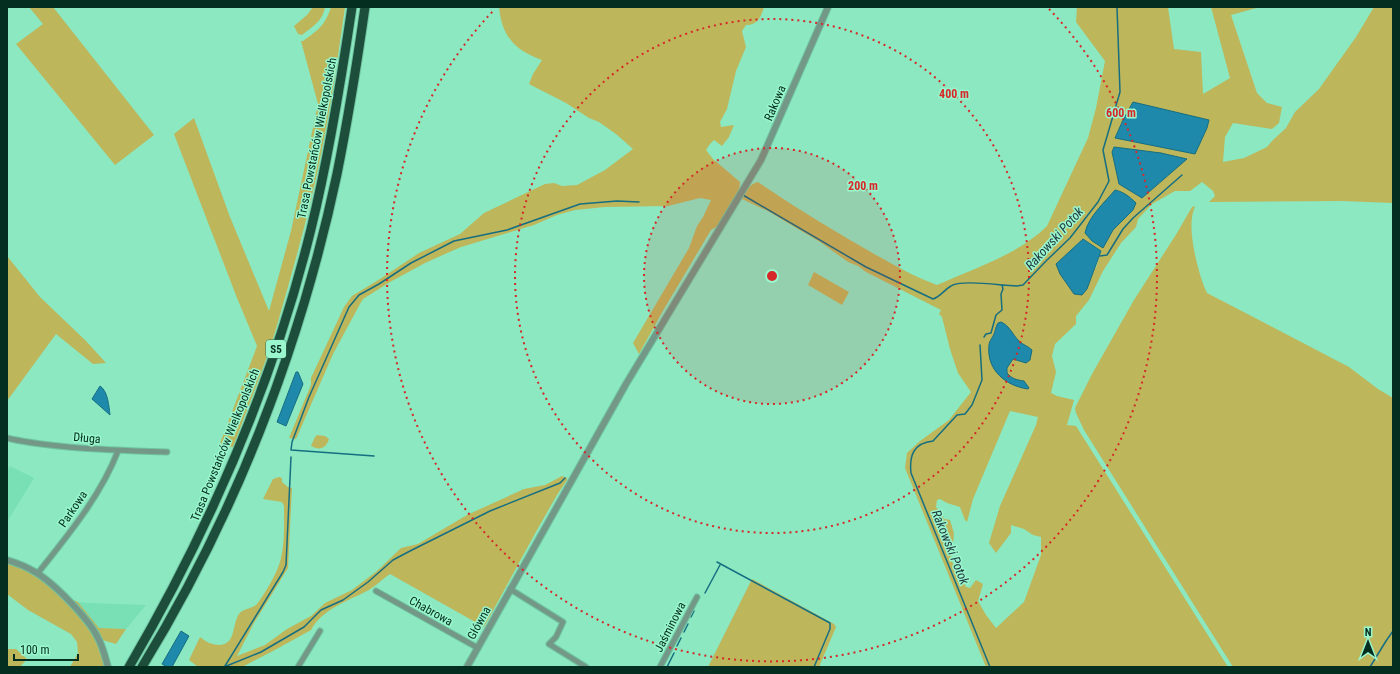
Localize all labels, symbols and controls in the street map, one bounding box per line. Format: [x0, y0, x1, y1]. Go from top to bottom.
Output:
street label: Trasa Powstańców Wielkopolskich [295, 56, 340, 220]
street label: Rakowa [761, 83, 789, 123]
text: 400 m [939, 87, 969, 101]
text: 600 m [1106, 106, 1136, 120]
text: 200 m [848, 179, 878, 193]
water label: Rakowski Potok [1022, 204, 1087, 273]
centre of rings [765, 269, 779, 283]
road number: S5 [266, 340, 286, 358]
street label: Trasa Powstańców Wielkopolskich [188, 366, 262, 523]
street label: Długa [73, 430, 101, 446]
street label: Parkowa [56, 488, 90, 530]
water label: Rakowski Potok [929, 508, 972, 587]
street label: Chabrowa [407, 593, 455, 629]
street label: Jaśminowa [651, 599, 689, 654]
street label: Główna [464, 604, 494, 642]
north arrow [1348, 622, 1388, 662]
text: N [1365, 626, 1372, 639]
scale bar [14, 636, 78, 662]
text: 100 m [20, 643, 50, 657]

